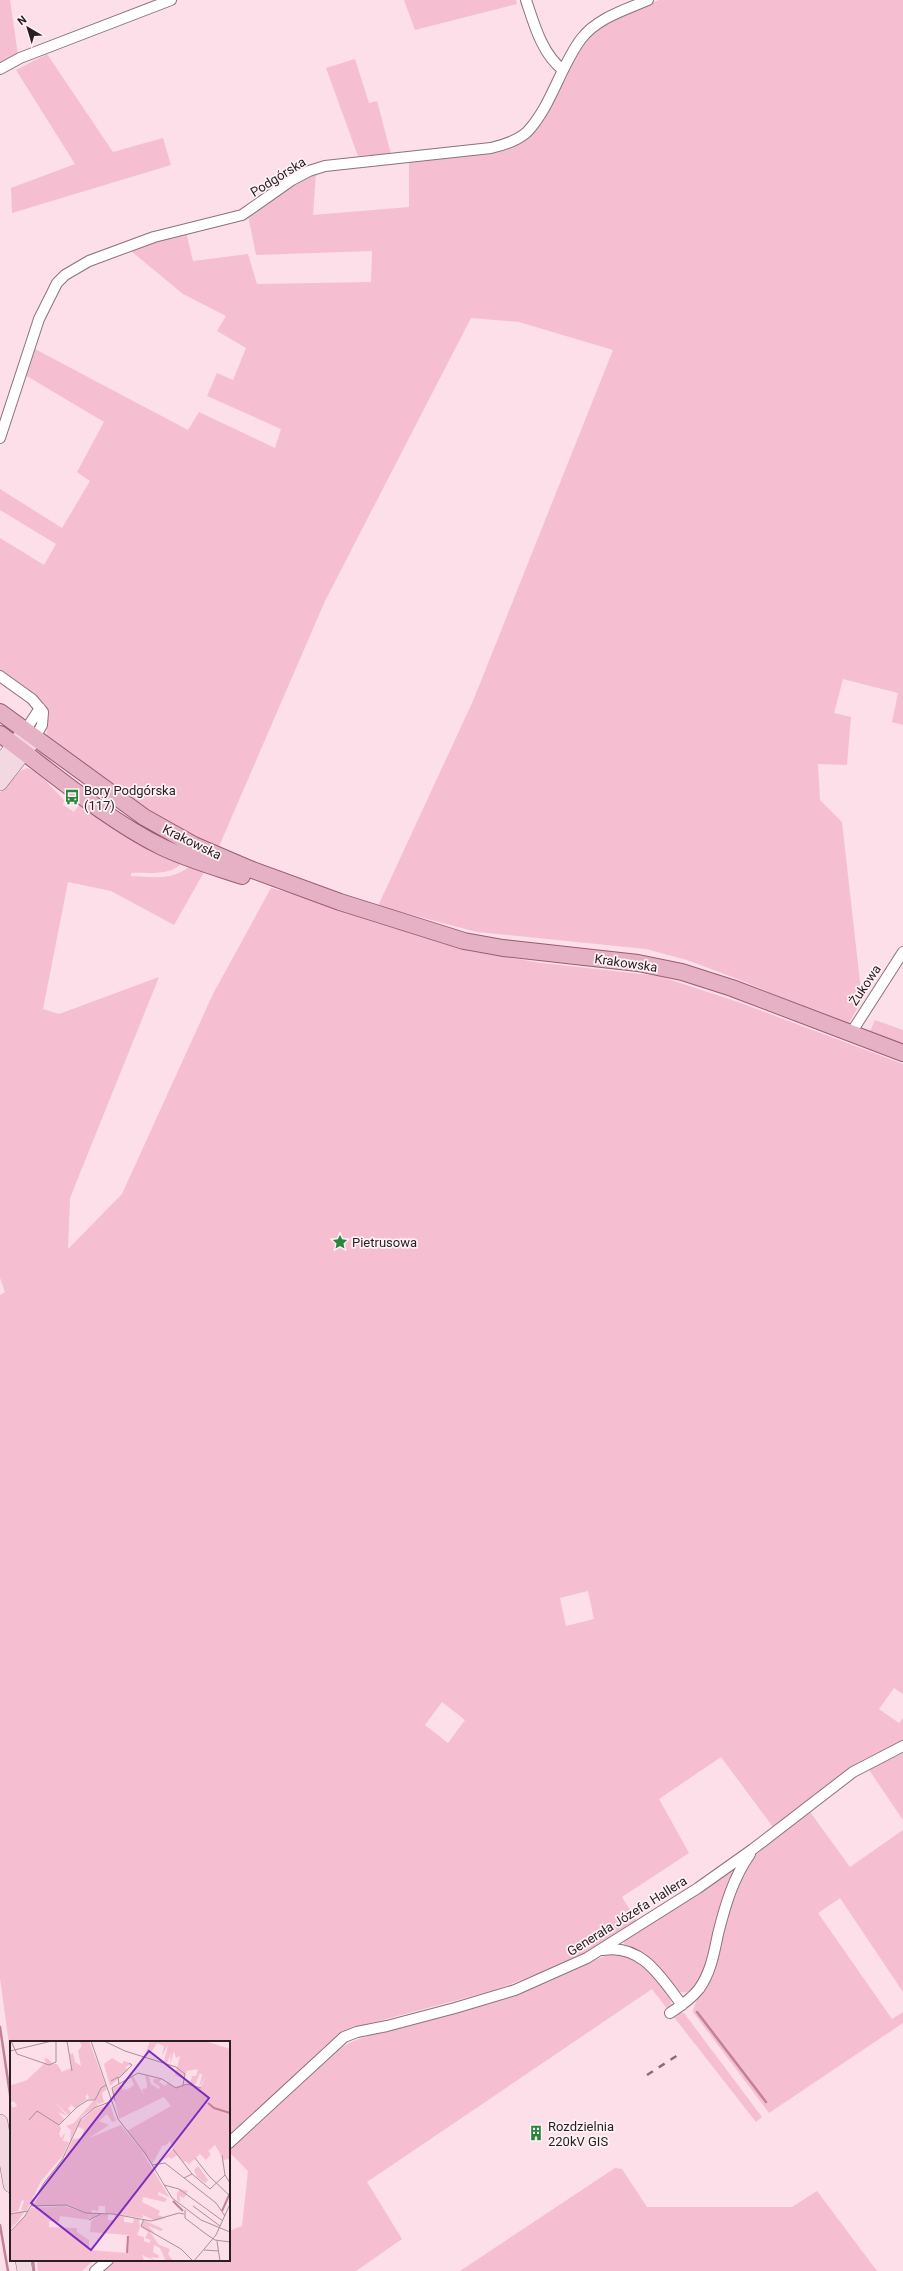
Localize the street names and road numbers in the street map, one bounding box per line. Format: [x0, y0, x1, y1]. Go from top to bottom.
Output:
street label: Podgórska [248, 154, 308, 200]
street label: Krakowska [160, 821, 224, 863]
street label: Krakowska [593, 951, 659, 975]
street label: Żukowa [846, 962, 884, 1008]
street label: Generała Józefa Hallera [564, 1873, 690, 1959]

